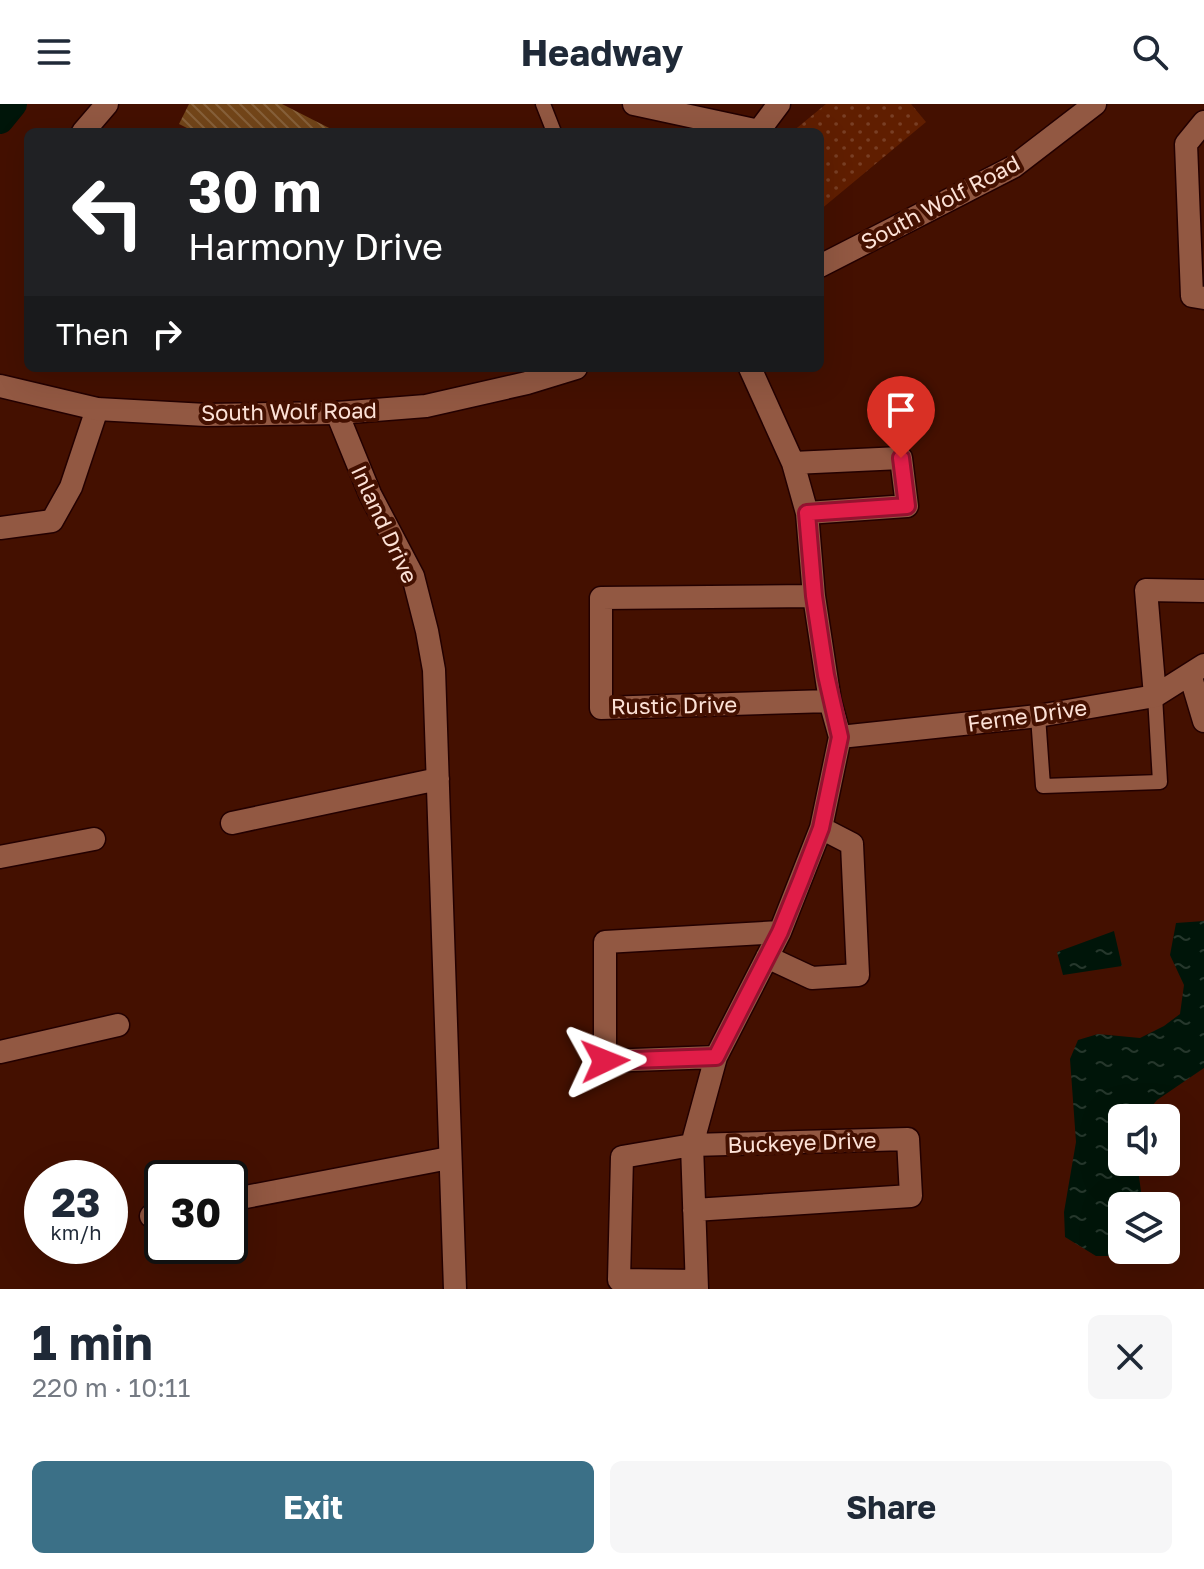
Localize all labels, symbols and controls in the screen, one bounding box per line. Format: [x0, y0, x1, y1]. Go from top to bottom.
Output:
icon: menu [32, 30, 76, 74]
icon: search [1128, 30, 1172, 74]
text: Headway [521, 31, 683, 74]
street label: South Wolf Road [856, 149, 1024, 255]
text: 30 m [188, 157, 322, 224]
icon: left [56, 160, 160, 264]
text: Harmony Drive [188, 225, 443, 268]
icon: right [145, 312, 189, 356]
text: Then [56, 316, 129, 352]
pin [867, 376, 935, 458]
icon: arrive [879, 388, 923, 432]
street label: South Wolf Road [201, 396, 377, 426]
street label: Inland Drive [346, 461, 424, 587]
street label: Rustic Drive [611, 690, 737, 720]
street label: Ferne Drive [965, 693, 1089, 737]
position arrow [563, 1019, 647, 1103]
map controls [1108, 1104, 1180, 1264]
button: sound [1108, 1104, 1180, 1176]
street label: Buckeye Drive [727, 1126, 877, 1158]
speed limit sign: 30 [144, 1160, 248, 1264]
text: 23 [52, 1178, 100, 1226]
button: layers [1108, 1192, 1180, 1264]
text: km/h [51, 1220, 101, 1244]
text: 1 min [32, 1313, 153, 1371]
button: close [1088, 1315, 1172, 1399]
text: 220 m · 10:11 [32, 1372, 190, 1403]
button: Exit [32, 1461, 594, 1553]
button: Share [610, 1461, 1172, 1553]

